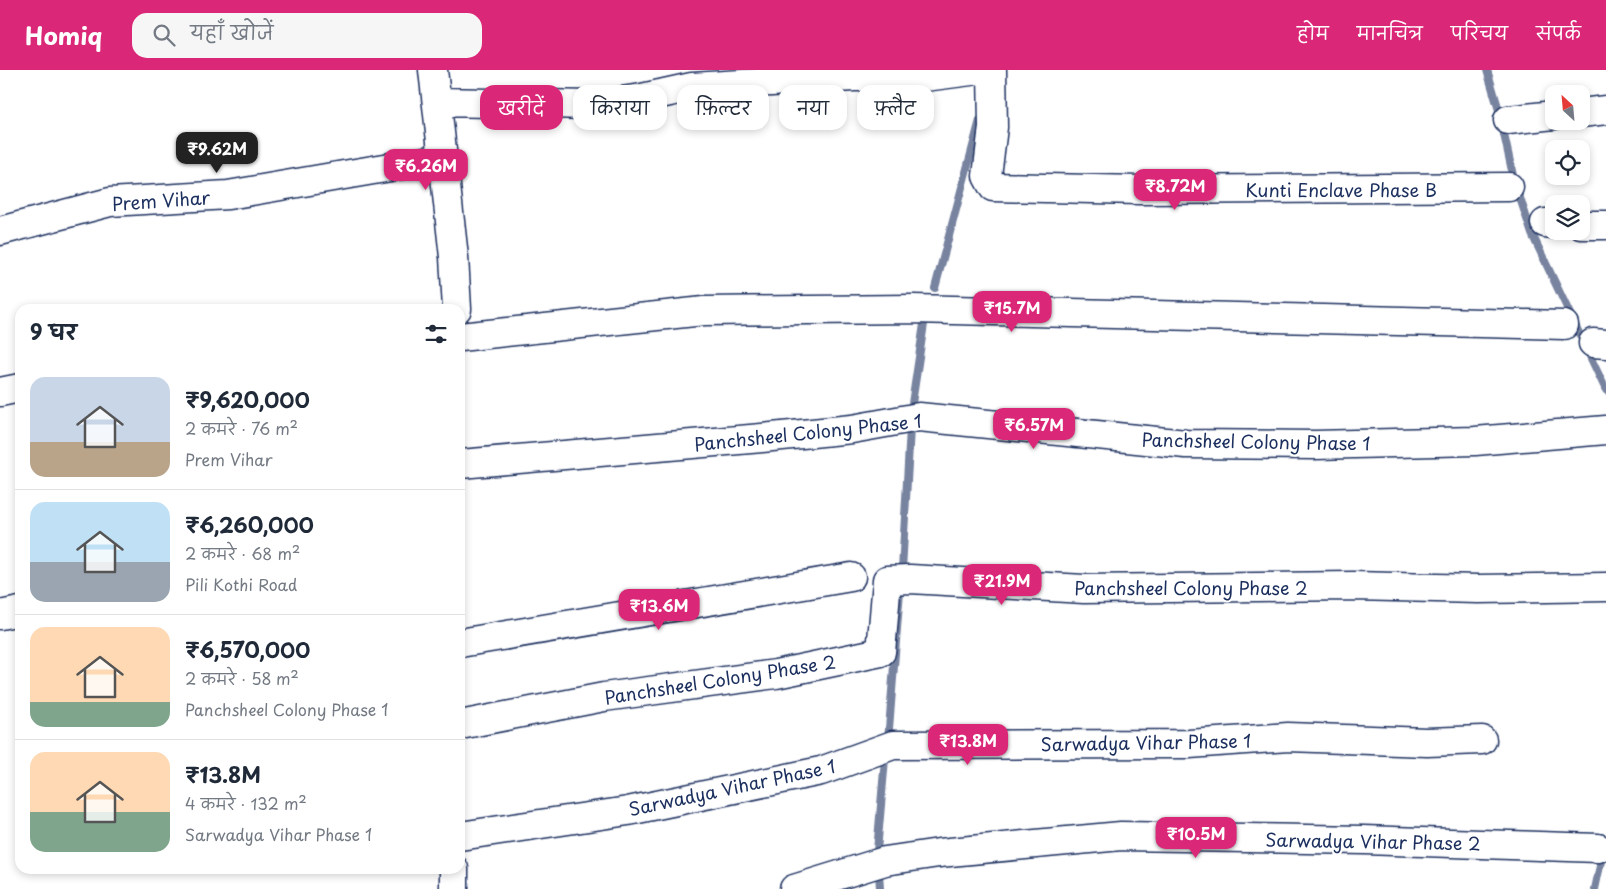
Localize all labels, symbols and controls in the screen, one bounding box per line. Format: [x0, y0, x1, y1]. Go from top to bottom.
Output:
search box [132, 13, 482, 58]
text: Homiq [25, 17, 102, 53]
text: यहाँ खोजें [190, 18, 273, 46]
text: होम [1297, 19, 1329, 46]
text: मानचित्र [1357, 19, 1423, 46]
text: परिचय [1451, 19, 1508, 46]
text: संपर्क [1536, 19, 1581, 46]
icon: search [150, 21, 178, 49]
chip: खरीदें [480, 85, 563, 130]
chip: किराया [573, 85, 667, 130]
chip: फ़िल्टर [677, 85, 769, 130]
chip: नया [779, 85, 847, 130]
chip: फ़्लैट [857, 85, 934, 130]
north arrow [1545, 85, 1590, 130]
map controls [1545, 85, 1590, 240]
pin: ₹9.62M [176, 132, 258, 174]
text: ₹9.62M [187, 136, 247, 160]
button: locate [1545, 140, 1590, 185]
pin: ₹6.26M [385, 148, 467, 191]
text: ₹6.26M [395, 153, 457, 177]
pin: ₹8.72M [1134, 168, 1216, 211]
text: ₹8.72M [1145, 173, 1205, 197]
street label: Kunti Enclave Phase B [1245, 176, 1437, 203]
street label: Prem Vihar [111, 183, 211, 217]
button: layers [1545, 195, 1590, 240]
pin: ₹15.7M [971, 290, 1053, 333]
text: ₹15.7M [984, 295, 1040, 319]
text: 9 घर [30, 315, 77, 347]
icon: filters [422, 320, 450, 348]
text: ₹9,620,000 [185, 383, 310, 415]
icon: home [70, 397, 130, 457]
street label: Panchsheel Colony Phase 1 [693, 407, 923, 457]
pin: ₹6.57M [993, 408, 1075, 450]
text: ₹6.57M [1004, 412, 1064, 436]
text: 2 कमरे · 76 m² [185, 416, 298, 440]
street label: Panchsheel Colony Phase 1 [1141, 426, 1371, 456]
text: Prem Vihar [185, 447, 273, 471]
text: ₹6,260,000 [185, 508, 314, 540]
icon: home [70, 522, 130, 582]
text: 2 कमरे · 68 m² [185, 541, 300, 565]
pin: ₹21.9M [961, 564, 1043, 606]
text: ₹21.9M [974, 568, 1030, 592]
text: Pili Kothi Road [185, 572, 297, 596]
street label: Panchsheel Colony Phase 2 [1074, 574, 1308, 601]
pin: ₹13.6M [618, 588, 700, 631]
text: ₹13.6M [630, 593, 688, 617]
text: ₹6,570,000 [185, 633, 310, 665]
icon: home [70, 647, 130, 707]
street label: Panchsheel Colony Phase 2 [602, 647, 838, 711]
text: 2 कमरे · 58 m² [185, 666, 299, 690]
text: Panchsheel Colony Phase 1 [185, 697, 388, 721]
pin: ₹13.8M [927, 724, 1009, 766]
street label: Sarwadya Vihar Phase 1 [1040, 727, 1252, 757]
text: ₹13.8M [939, 728, 997, 752]
street label: Sarwadya Vihar Phase 1 [626, 752, 838, 822]
text: ₹13.8M [185, 758, 261, 790]
icon: home [70, 772, 130, 832]
text: 4 कमरे · 132 m² [185, 791, 307, 815]
pin: ₹10.5M [1155, 816, 1237, 859]
text: ₹10.5M [1167, 821, 1225, 845]
text: Sarwadya Vihar Phase 1 [185, 822, 372, 846]
street label: Sarwadya Vihar Phase 2 [1265, 826, 1481, 856]

